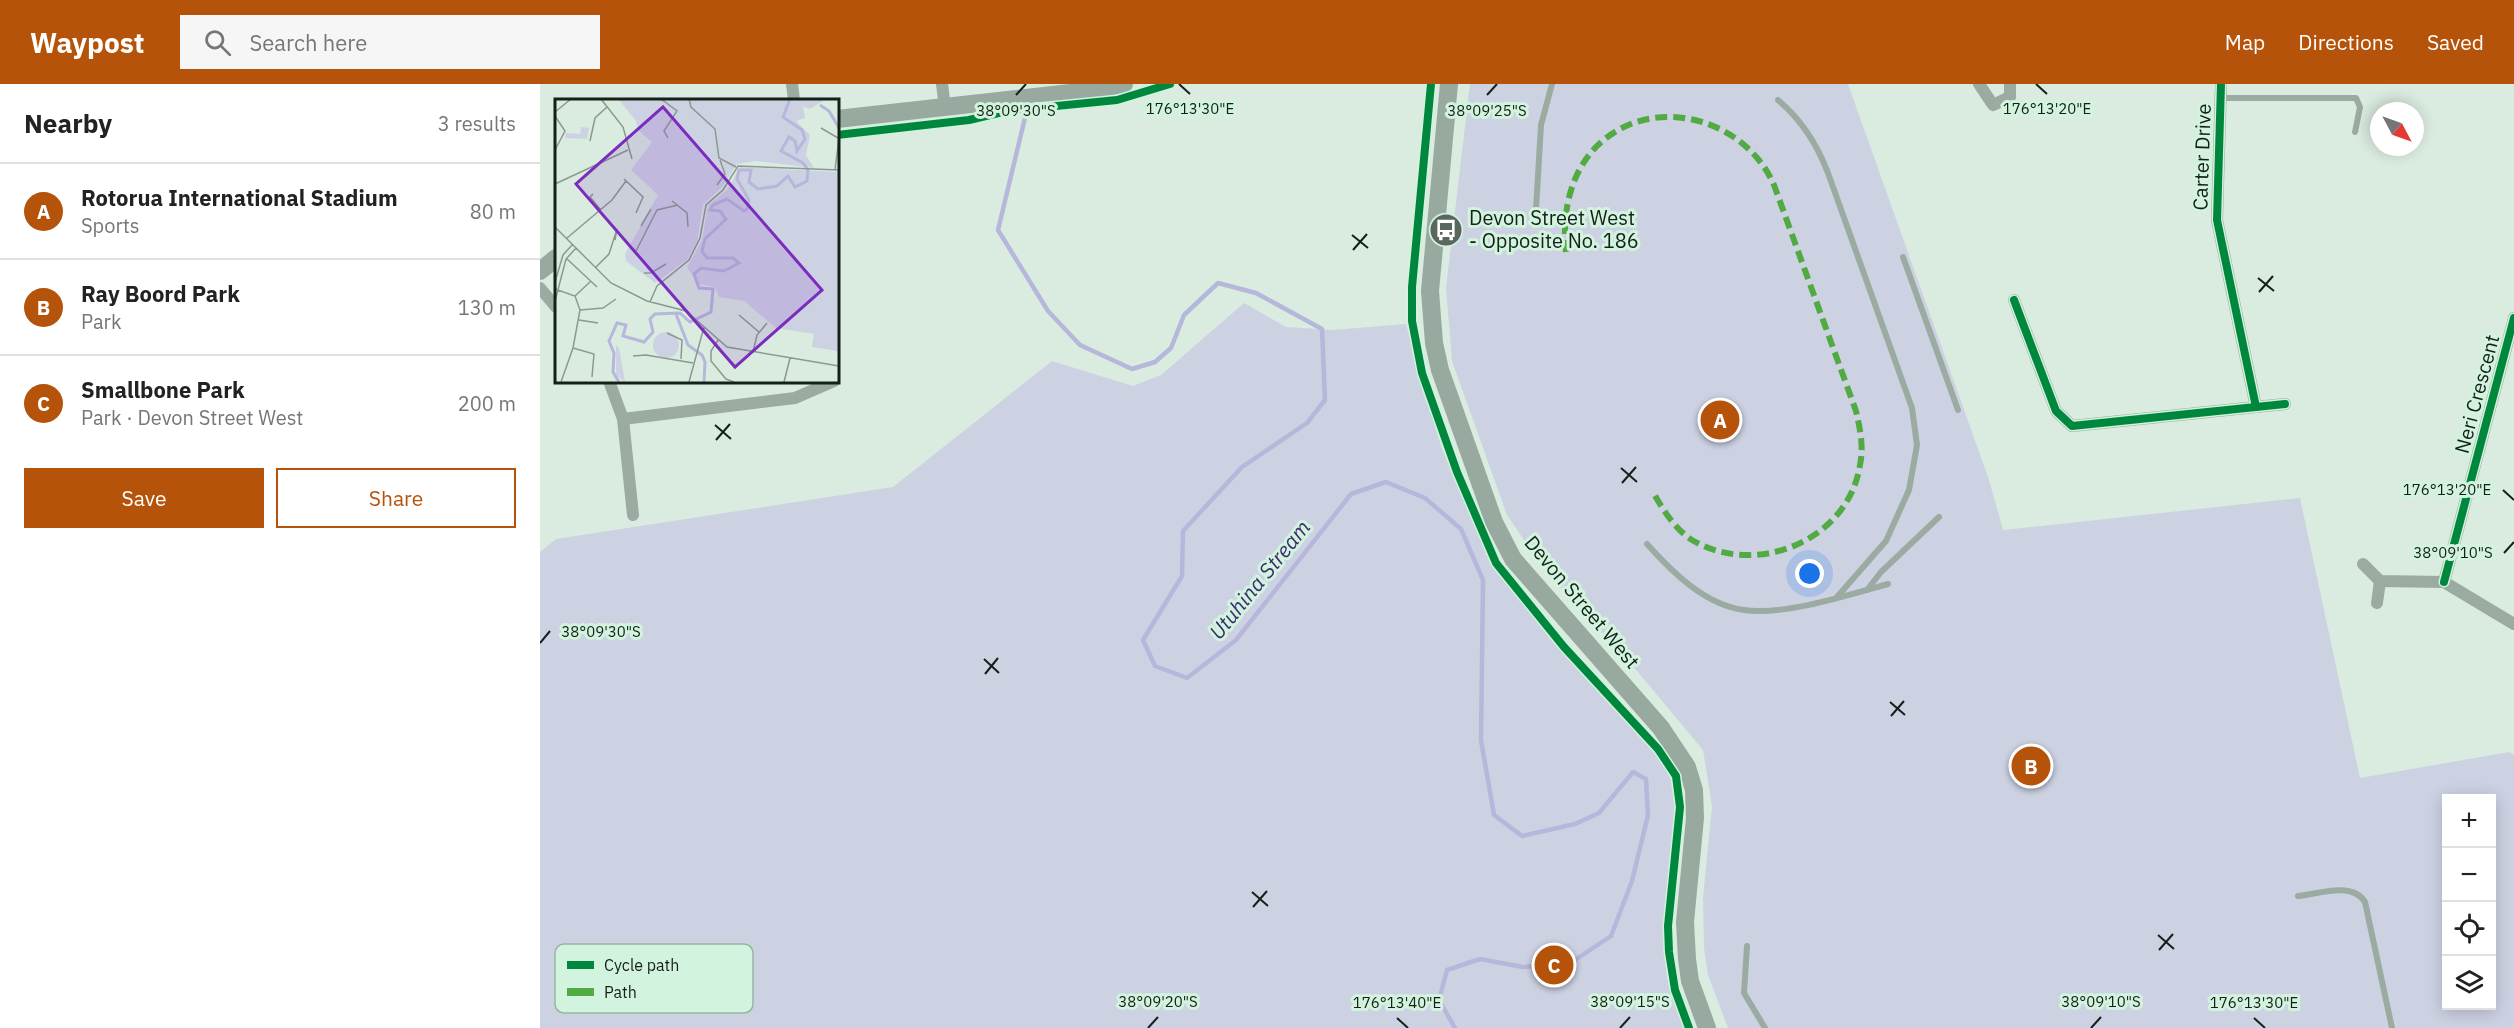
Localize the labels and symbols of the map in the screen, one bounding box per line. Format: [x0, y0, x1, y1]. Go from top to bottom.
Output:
inset map [555, 99, 838, 382]
text: 176°13'30"E [1146, 99, 1234, 118]
text: 176°13'20"E [2003, 99, 2091, 118]
text: 38°09'30"S [976, 101, 1056, 120]
text: 38°09'25"S [1447, 101, 1527, 120]
north arrow [2370, 102, 2424, 156]
street label: Carter Drive [2186, 103, 2217, 211]
place label: Devon Street West - Opposite No. 186 [1469, 204, 1639, 254]
bus stop icon: Devon Street West - Opposite No. 186 [1428, 212, 1464, 248]
street label: Neri Crescent [2448, 332, 2505, 456]
pin: A [1700, 398, 1740, 442]
text: 176°13'20"E [2403, 480, 2491, 499]
water label: Utuhina Stream [1202, 514, 1316, 645]
street label: Devon Street West [1519, 529, 1646, 674]
text: 38°09'10"S [2413, 543, 2493, 562]
your location [1795, 559, 1824, 588]
text: 38°09'30"S [561, 622, 641, 641]
pin: B [2012, 744, 2050, 788]
pin: C [1534, 942, 1574, 988]
legend [555, 944, 753, 1013]
text: Cycle path [604, 955, 679, 975]
text: Path [604, 982, 637, 1002]
text: 38°09'20"S [1118, 992, 1198, 1011]
text: 38°09'15"S [1590, 992, 1670, 1011]
text: 38°09'10"S [2061, 992, 2141, 1011]
text: 176°13'40"E [1353, 993, 1441, 1012]
text: 176°13'30"E [2210, 993, 2298, 1012]

